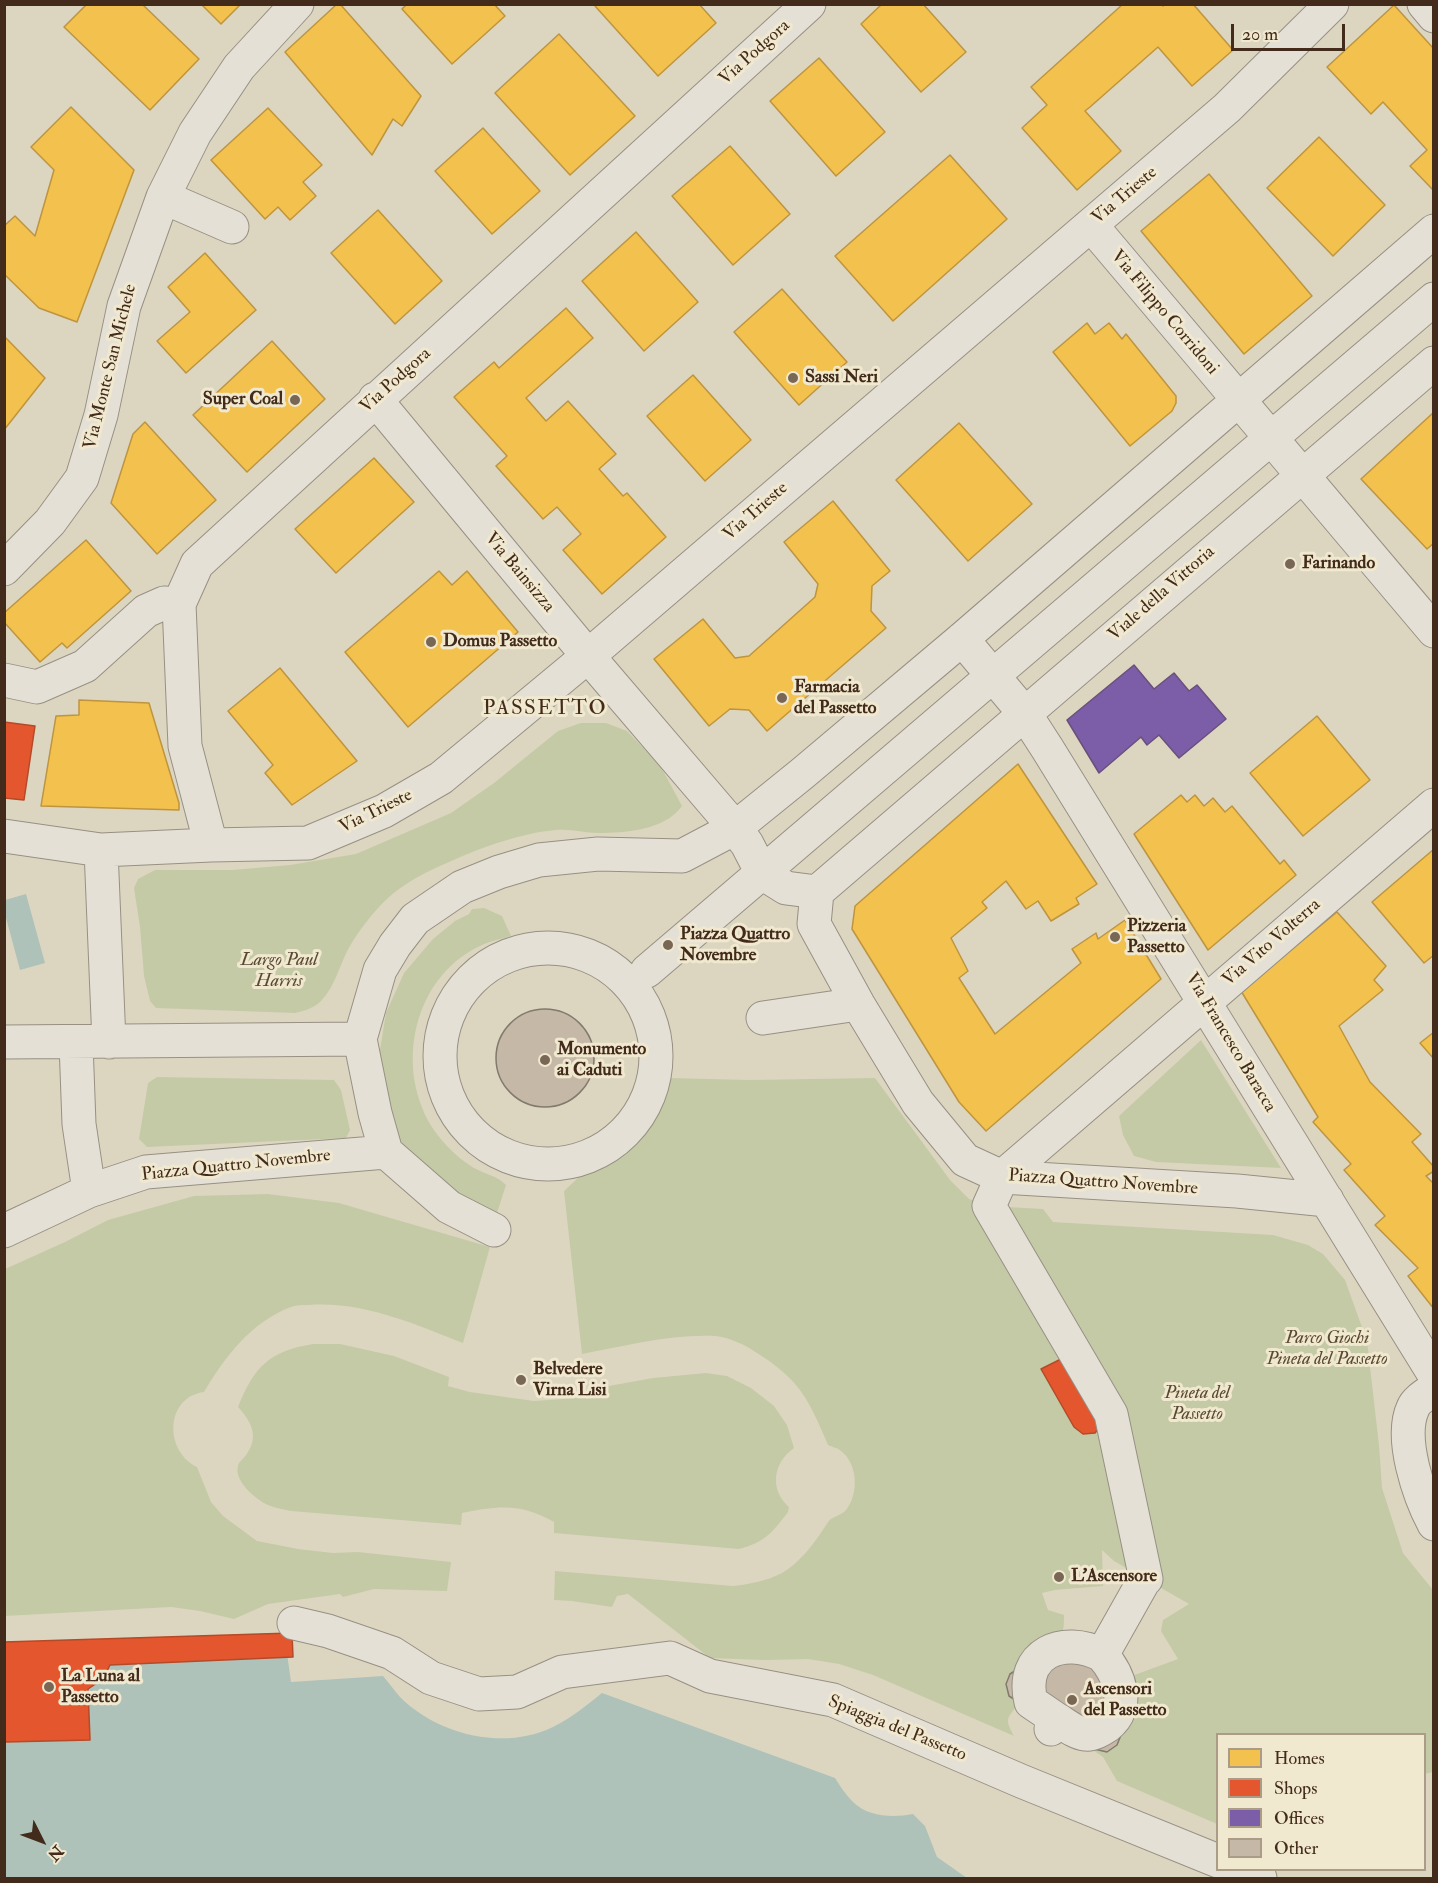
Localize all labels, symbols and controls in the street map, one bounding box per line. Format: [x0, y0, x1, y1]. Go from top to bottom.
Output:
scale bar [1234, 12, 1348, 50]
street label: Via Podgora [715, 16, 795, 90]
text: 20 m [1242, 23, 1278, 46]
street label: Via Trieste [1088, 162, 1162, 230]
street label: Via Filippo Corridoni [1106, 246, 1222, 380]
street label: Via Monte San Michele [80, 282, 142, 452]
street label: Via Podgora [356, 344, 436, 418]
place label: Sassi Neri [805, 367, 878, 389]
marker: Sassi Neri [786, 371, 800, 385]
place label: Super Coal [203, 389, 283, 411]
marker: Super Coal [288, 393, 302, 407]
street label: Via Trieste [719, 478, 793, 546]
street label: Via Bainsizza [479, 529, 559, 617]
street label: Viale della Vittoria [1104, 542, 1220, 646]
place label: Farinando [1302, 553, 1375, 575]
marker: Farinando [1283, 557, 1297, 571]
place label: Domus Passetto [443, 631, 557, 653]
marker: Domus Passetto [424, 635, 438, 649]
place label: Farmacia del Passetto [794, 677, 876, 720]
marker: Farmacia del Passetto [775, 691, 789, 705]
district label: PASSETTO [483, 696, 607, 722]
street label: Via Trieste [336, 785, 416, 839]
street label: Via Vito Volterra [1219, 895, 1325, 991]
place label: Pizzeria Passetto [1127, 916, 1186, 958]
place label: Piazza Quattro Novembre [680, 924, 790, 966]
marker: Pizzeria Passetto [1108, 930, 1122, 944]
marker: Piazza Quattro Novembre [661, 938, 675, 952]
park label: Largo Paul Harris [240, 950, 318, 992]
street label: Via Francesco Baracca [1180, 969, 1280, 1117]
place label: Monumento ai Caduti [557, 1039, 646, 1082]
marker: Monumento ai Caduti [538, 1053, 552, 1067]
street label: Piazza Quattro Novembre [140, 1145, 332, 1187]
street label: Piazza Quattro Novembre [1007, 1166, 1199, 1200]
park label: Parco Giochi Pineta del Passetto [1266, 1328, 1388, 1370]
place label: Belvedere Virna Lisi [533, 1359, 606, 1402]
marker: Belvedere Virna Lisi [514, 1373, 528, 1387]
park label: Pineta del Passetto [1164, 1383, 1230, 1426]
place label: L'Ascensore [1071, 1566, 1157, 1588]
marker: L'Ascensore [1052, 1570, 1066, 1584]
place label: La Luna al Passetto [61, 1666, 140, 1708]
place label: Ascensori del Passetto [1084, 1679, 1166, 1722]
marker: La Luna al Passetto [42, 1680, 56, 1694]
street label: Spiaggia del Passetto [825, 1691, 969, 1767]
marker: Ascensori del Passetto [1065, 1693, 1079, 1707]
legend [1216, 1733, 1426, 1871]
text: Homes [1274, 1747, 1325, 1770]
text: Shops [1274, 1777, 1317, 1800]
text: Offices [1274, 1807, 1324, 1830]
north arrow [12, 1811, 72, 1871]
text: Other [1274, 1837, 1318, 1860]
text: N [43, 1841, 68, 1865]

